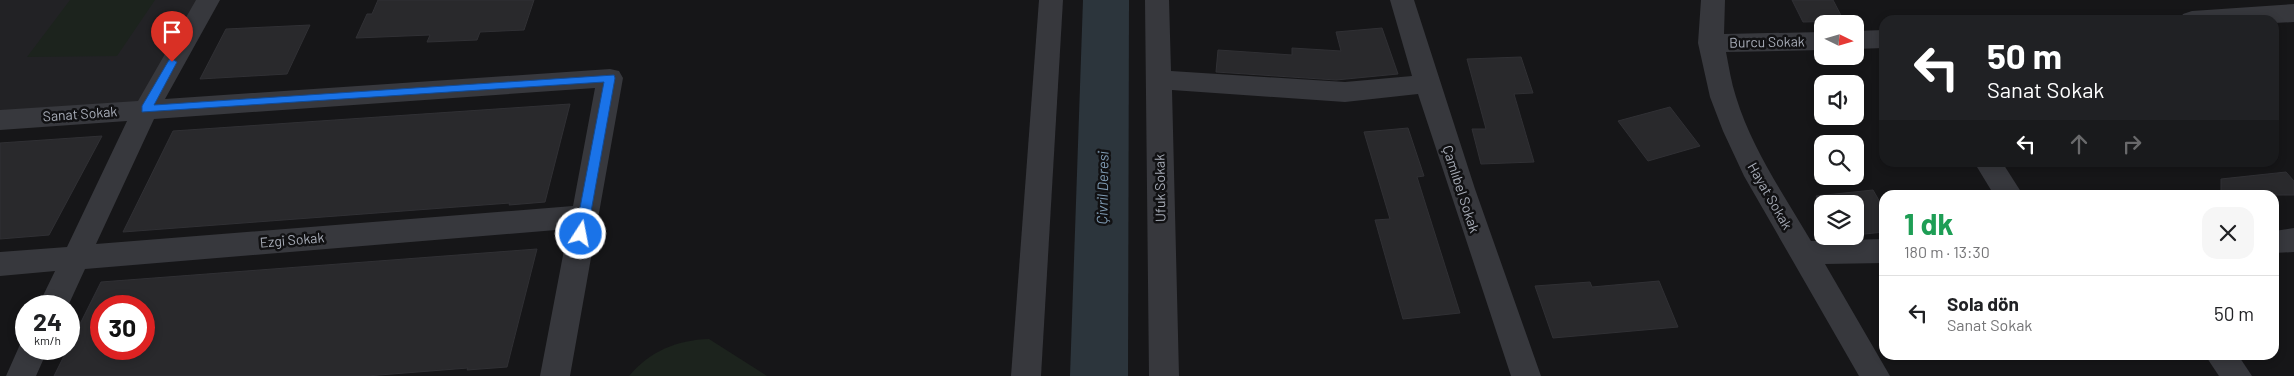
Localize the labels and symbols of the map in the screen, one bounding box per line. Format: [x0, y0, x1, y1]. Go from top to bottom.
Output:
pin [151, 11, 193, 62]
north arrow [1814, 15, 1864, 65]
street label: Burcu Sokak [1729, 32, 1805, 51]
street label: Sanat Sokak [42, 102, 118, 125]
street label: Çamlıbel Sokak [1439, 143, 1484, 235]
water label: Çivril Deresi [1092, 150, 1112, 225]
street label: Ufuk Sokak [1150, 154, 1169, 222]
street label: Hayat Sokak [1744, 159, 1796, 232]
position arrow [554, 207, 606, 259]
street label: Ezgi Sokak [259, 228, 325, 251]
speed limit sign: 30 [90, 295, 155, 360]

